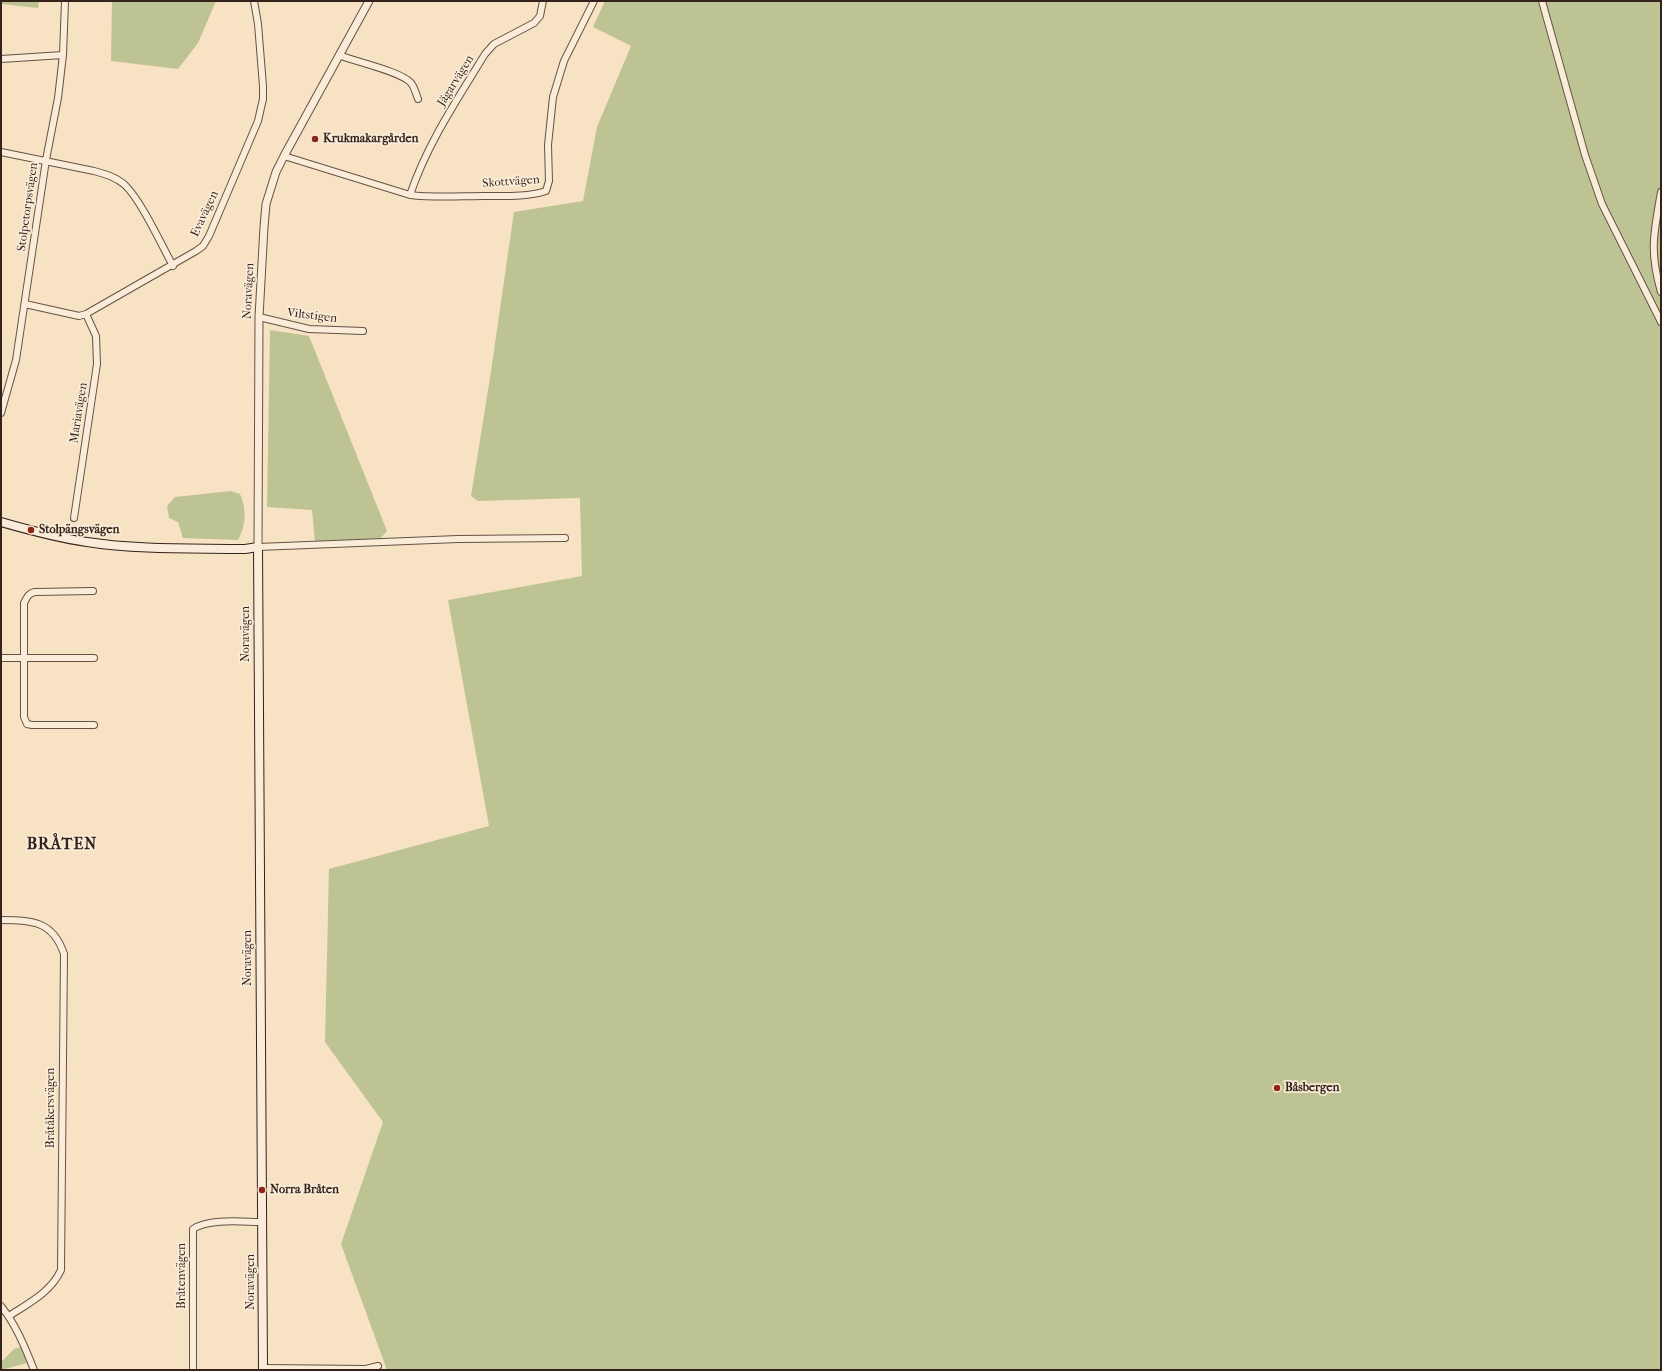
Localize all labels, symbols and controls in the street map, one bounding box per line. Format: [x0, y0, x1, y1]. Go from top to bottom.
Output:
street label: Jägarvägen [435, 53, 477, 109]
place label: Krukmakargården [323, 132, 418, 146]
marker: Krukmakargården [310, 134, 320, 144]
street label: Stolpetorpsvägen [15, 162, 41, 252]
street label: Skottvägen [482, 173, 540, 191]
street label: Evavägen [188, 189, 222, 239]
street label: Noravägen [240, 263, 258, 319]
street label: Viltstigen [286, 306, 338, 326]
street label: Mariavägen [67, 382, 91, 444]
place label: Stolpängsvägen [39, 523, 119, 537]
marker: Stolpängsvägen [26, 525, 36, 535]
street label: Noravägen [239, 606, 253, 662]
district label: BRÅTEN [27, 835, 97, 855]
street label: Noravägen [241, 930, 255, 986]
street label: Bråtåkersvägen [44, 1068, 58, 1148]
place label: Båsbergen [1285, 1081, 1339, 1095]
marker: Båsbergen [1272, 1083, 1282, 1093]
place label: Norra Bråten [270, 1183, 339, 1197]
marker: Norra Bråten [257, 1185, 267, 1195]
street label: Bråtenvägen [175, 1243, 189, 1309]
street label: Noravägen [244, 1254, 258, 1310]

